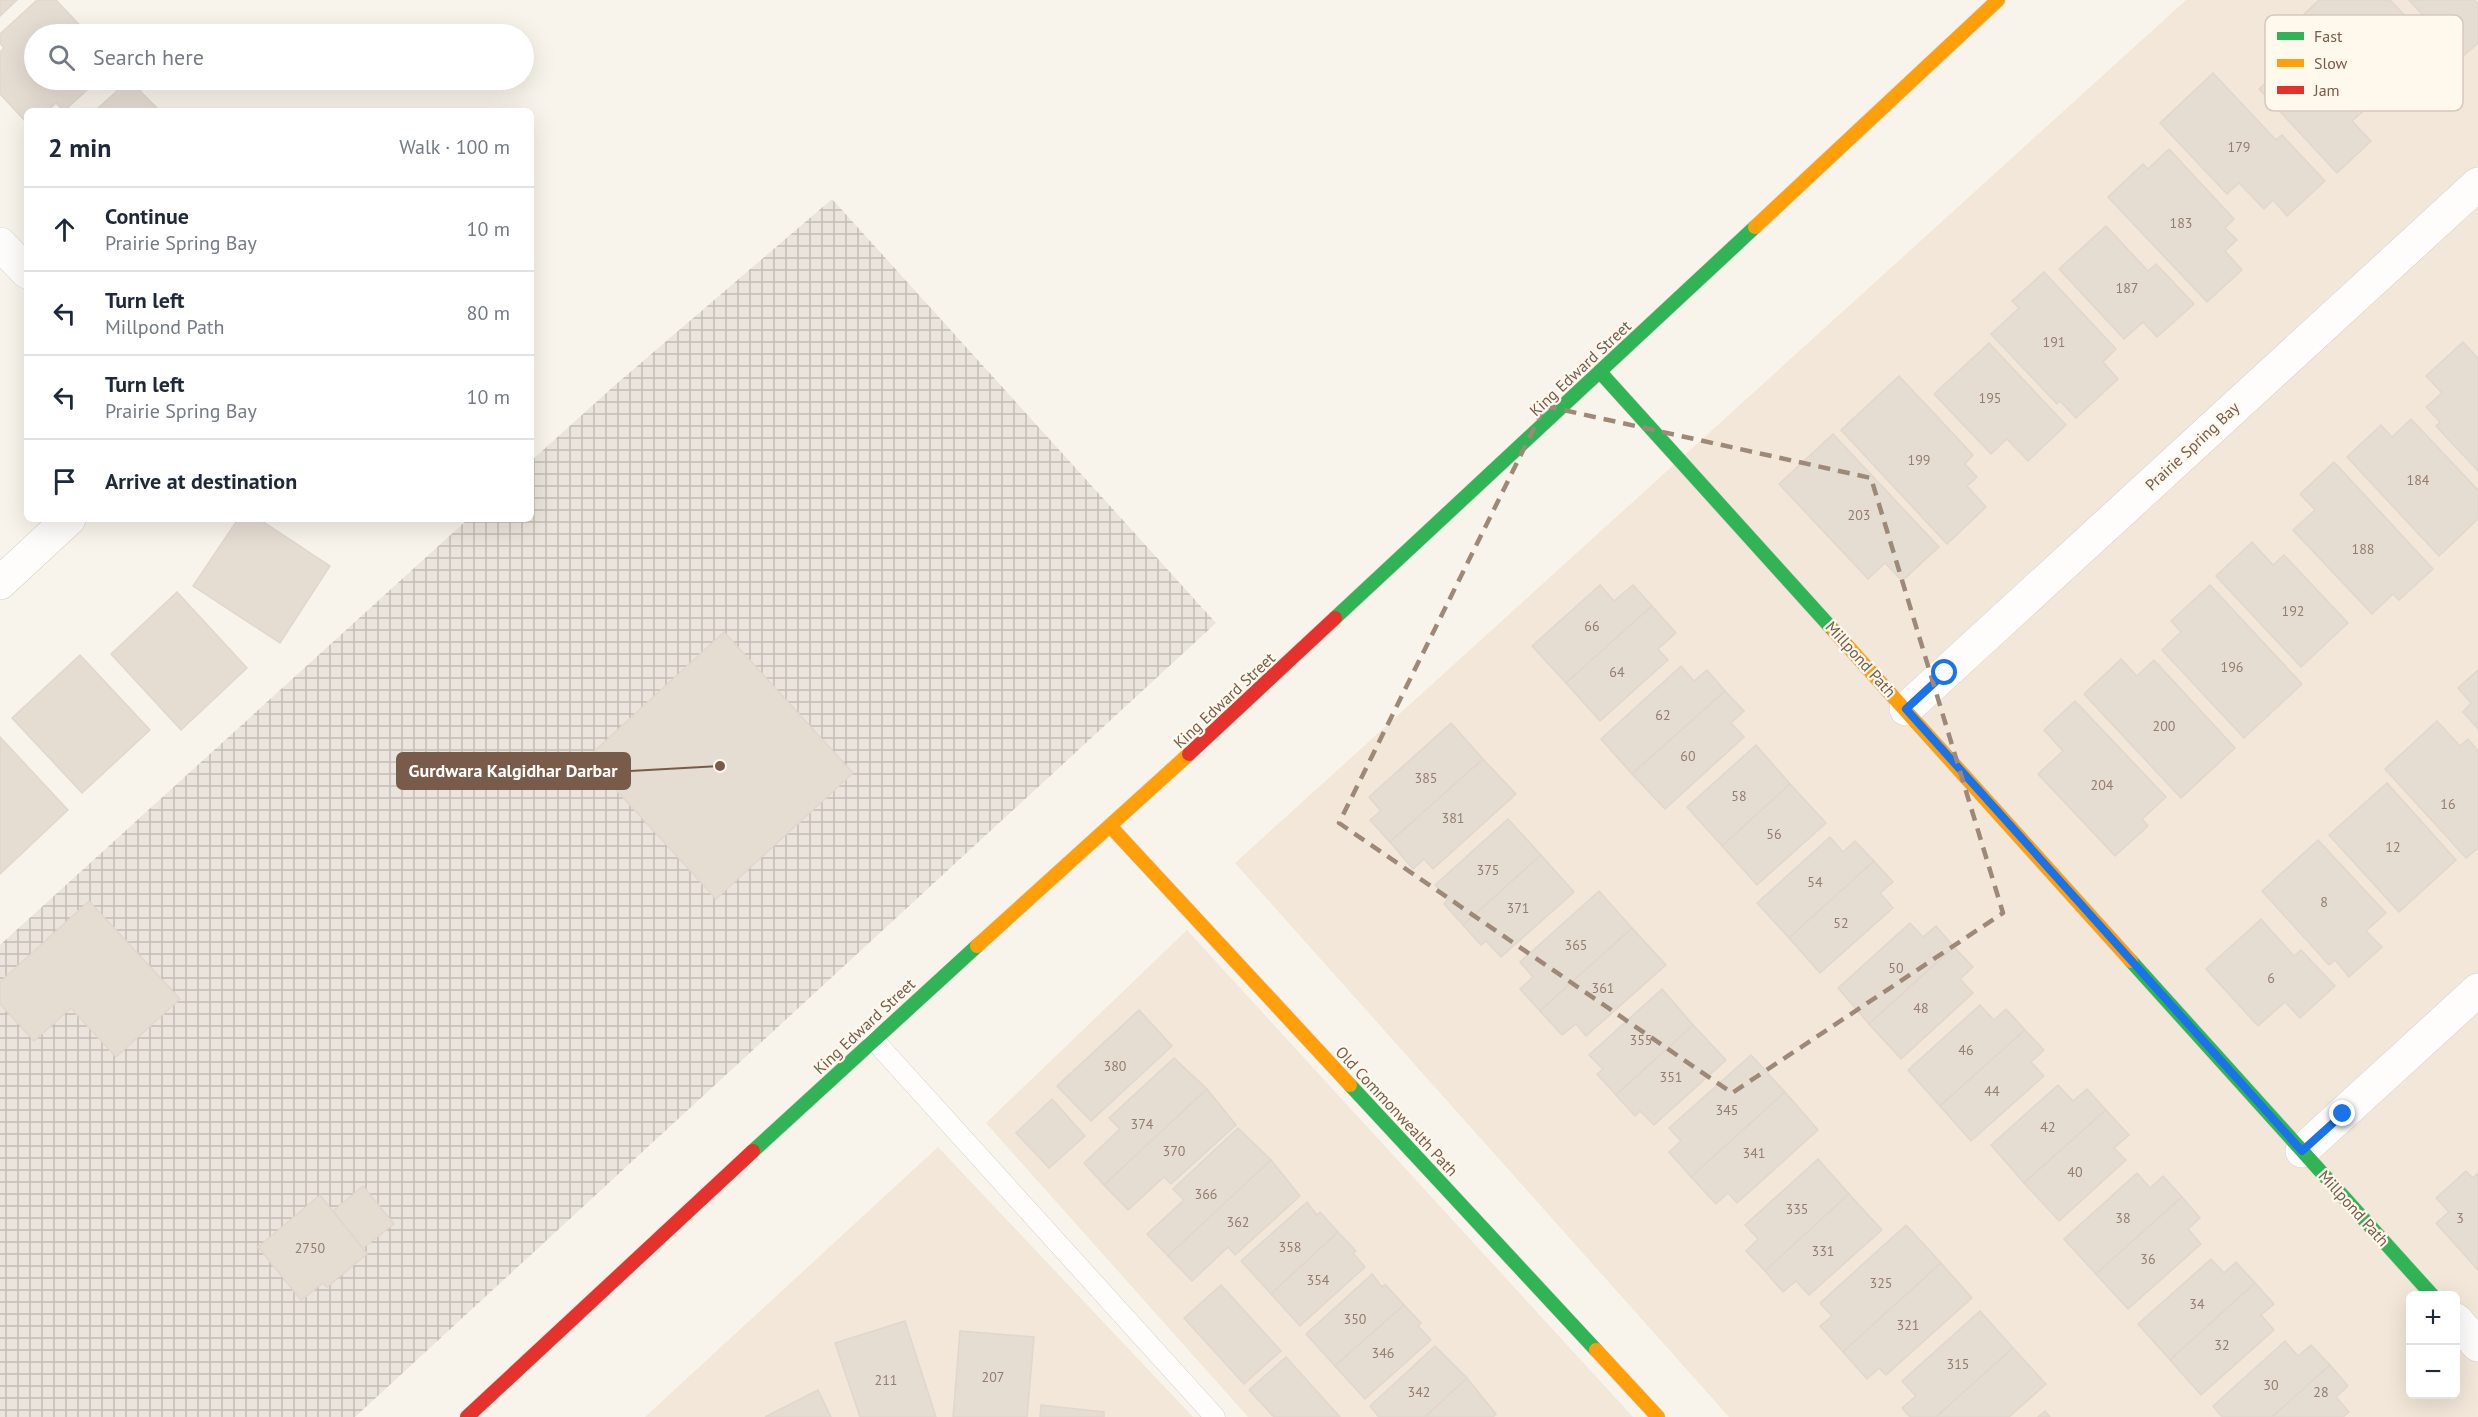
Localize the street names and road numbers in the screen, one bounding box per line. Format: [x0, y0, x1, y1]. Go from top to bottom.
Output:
street label: King Edward Street [1525, 315, 1635, 420]
street label: Prairie Spring Bay [2141, 397, 2244, 495]
street label: Millpond Path [1822, 617, 1900, 701]
street label: King Edward Street [1169, 647, 1279, 752]
street label: King Edward Street [809, 973, 919, 1078]
street label: Old Commonwealth Path [1332, 1042, 1462, 1180]
street label: Millpond Path [2315, 1166, 2393, 1250]

